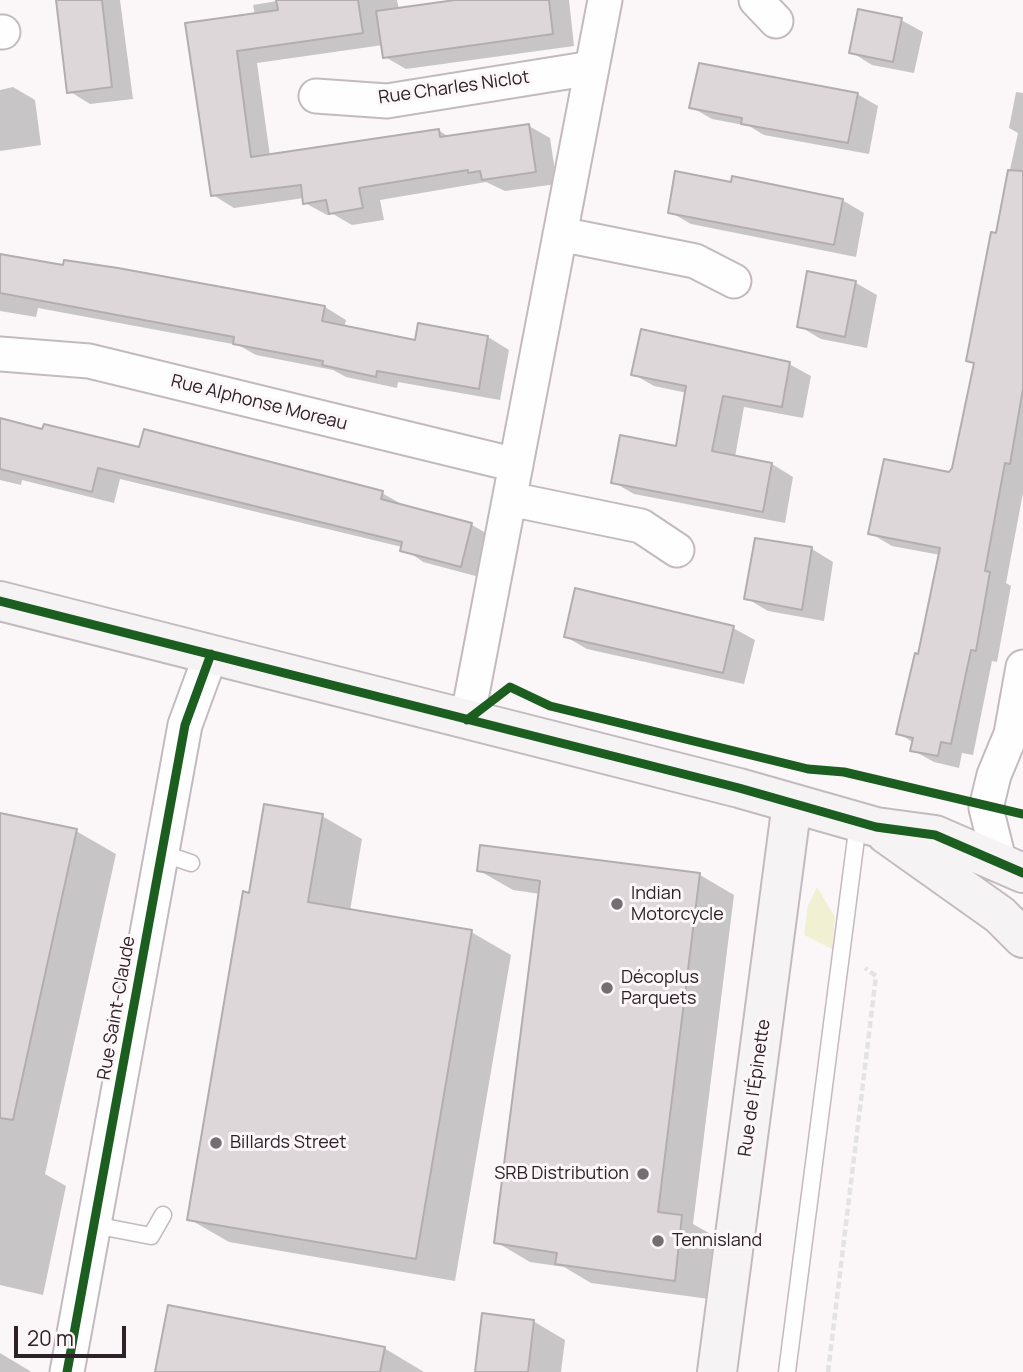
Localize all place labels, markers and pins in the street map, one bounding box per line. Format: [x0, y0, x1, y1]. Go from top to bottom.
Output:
place label: Indian Motorcycle [631, 883, 724, 926]
marker: Indian Motorcycle [609, 896, 625, 912]
place label: Décoplus Parquets [621, 967, 699, 1010]
marker: Décoplus Parquets [599, 980, 615, 996]
place label: Billards Street [230, 1132, 347, 1154]
marker: Billards Street [208, 1135, 224, 1151]
place label: SRB Distribution [494, 1163, 629, 1185]
marker: SRB Distribution [635, 1166, 651, 1182]
place label: Tennisland [672, 1230, 762, 1252]
marker: Tennisland [650, 1233, 666, 1249]

